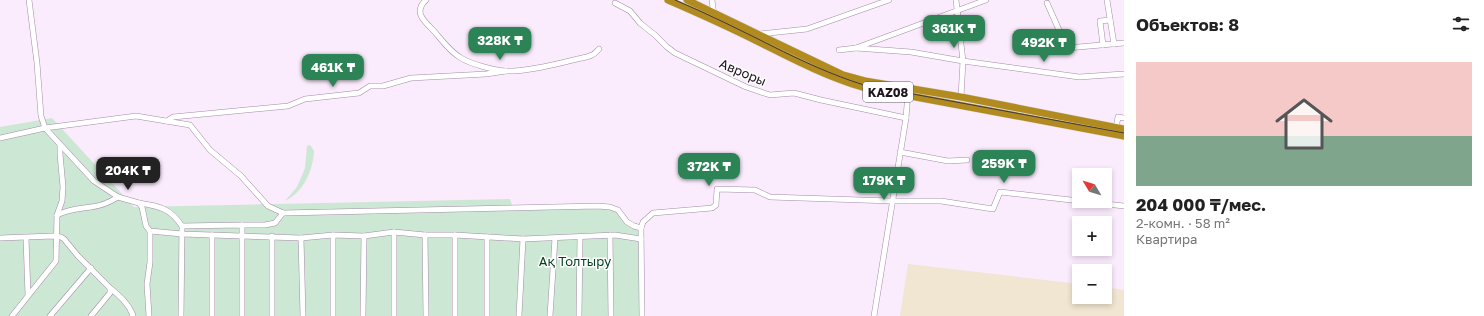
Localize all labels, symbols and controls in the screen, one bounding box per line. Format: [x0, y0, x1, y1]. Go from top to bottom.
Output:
icon: filters [1450, 13, 1472, 35]
text: Объектов: 8 [1136, 14, 1239, 35]
pin: 361K ₸ [921, 15, 987, 49]
text: 361K ₸ [932, 20, 976, 36]
pin: 328K ₸ [467, 27, 533, 61]
pin: 492K ₸ [1011, 29, 1077, 63]
text: 328K ₸ [477, 32, 523, 48]
text: 492K ₸ [1021, 34, 1067, 50]
pin: 461K ₸ [300, 54, 366, 88]
street label: Авроры [717, 55, 769, 89]
text: 461K ₸ [311, 59, 355, 75]
road number: KAZ08 [863, 82, 913, 102]
icon: home [1268, 88, 1340, 160]
pin: 259K ₸ [971, 150, 1037, 184]
pin: 372K ₸ [676, 153, 742, 187]
text: 259K ₸ [981, 155, 1027, 171]
pin: 204K ₸ [95, 157, 161, 191]
text: 372K ₸ [687, 158, 731, 174]
text: 204K ₸ [105, 162, 151, 178]
pin: 179K ₸ [851, 167, 917, 201]
north arrow [1072, 168, 1112, 208]
map controls [1072, 168, 1112, 304]
text: 179K ₸ [862, 172, 906, 188]
text: 204 000 ₸/мес. [1136, 194, 1266, 215]
text: 2-комн. · 58 m² [1136, 215, 1230, 231]
button: + [1072, 216, 1112, 256]
text: Квартира [1136, 231, 1197, 247]
park label: Ақ Толтыру [539, 253, 612, 269]
button: − [1072, 264, 1112, 304]

